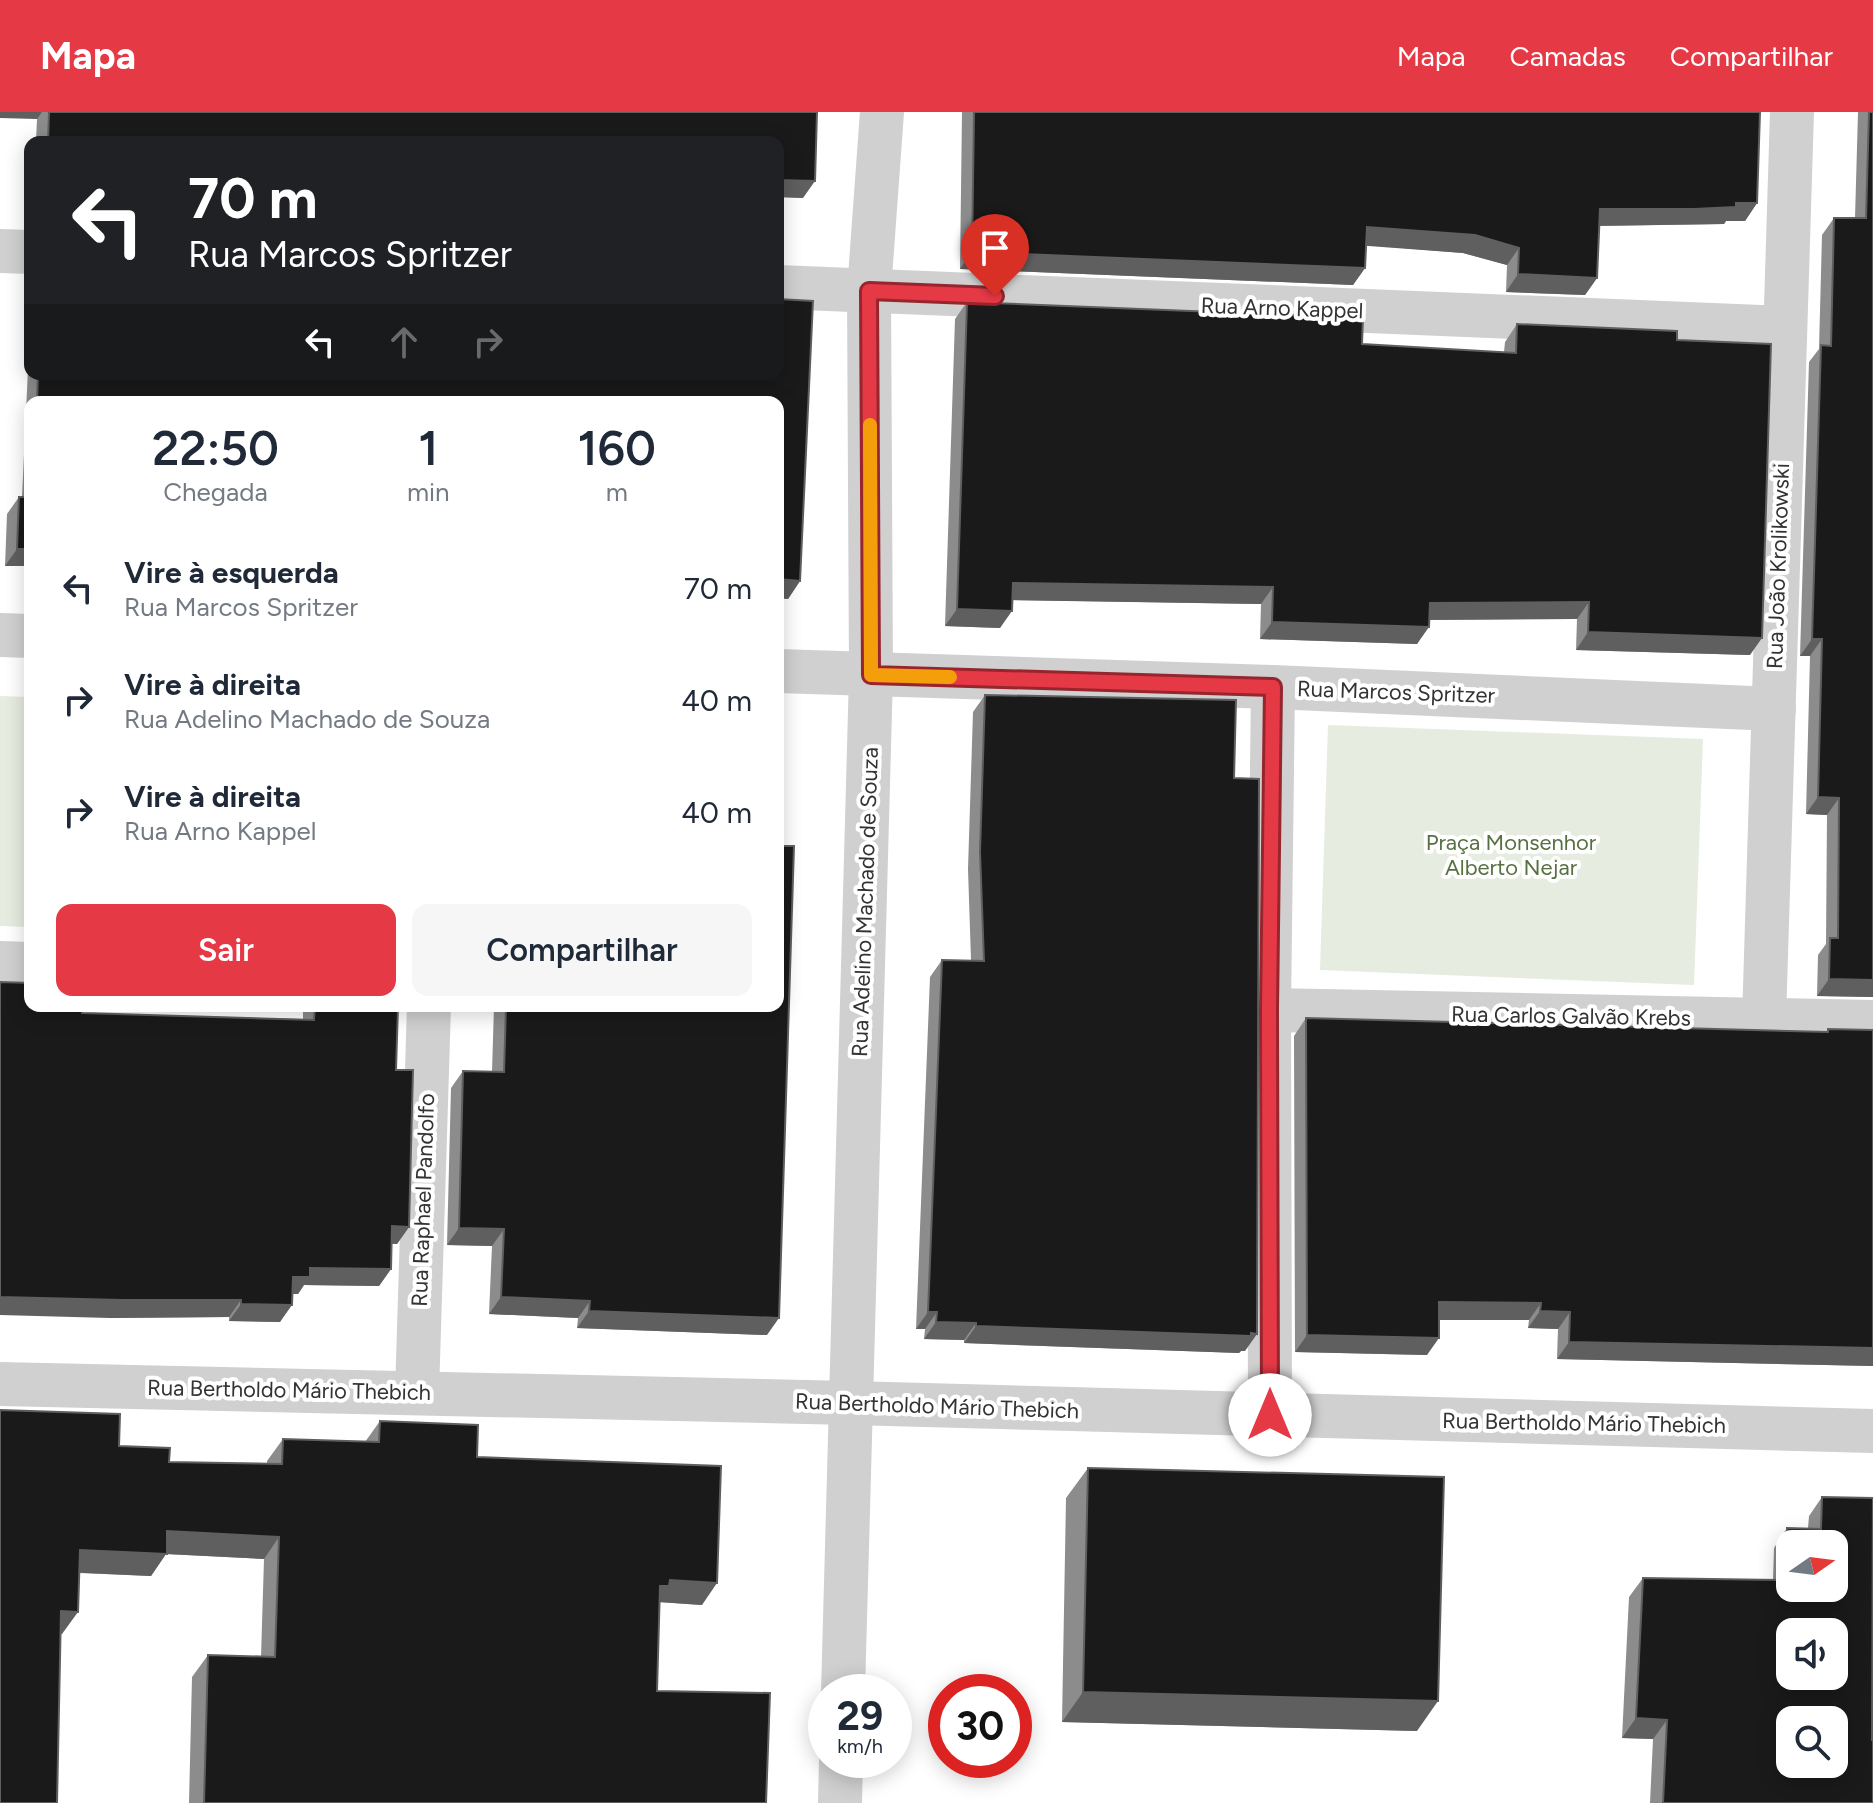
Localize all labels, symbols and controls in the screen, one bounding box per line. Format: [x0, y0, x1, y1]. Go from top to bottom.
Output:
text: Mapa [40, 33, 136, 79]
text: Mapa [1397, 39, 1466, 73]
text: Camadas [1510, 39, 1626, 73]
text: Compartilhar [1670, 39, 1833, 73]
text: 70 m [188, 165, 318, 232]
icon: left [56, 168, 160, 272]
pin [961, 214, 1029, 296]
icon: arrive [973, 226, 1017, 270]
text: Rua Marcos Spritzer [188, 233, 512, 276]
street label: Rua Arno Kappel [1200, 292, 1364, 324]
icon: left [298, 320, 342, 364]
icon: ahead [382, 320, 426, 364]
icon: right [466, 320, 510, 364]
text: 22:50 [152, 419, 279, 477]
text: 1 [418, 419, 438, 477]
text: 160 [577, 419, 656, 477]
street label: Rua João Krolikowski [1761, 463, 1795, 669]
text: Chegada [163, 476, 268, 508]
text: min [407, 476, 450, 508]
text: m [606, 476, 628, 508]
text: Vire à esquerda [124, 554, 339, 591]
icon: left [56, 566, 100, 610]
text: 70 m [684, 570, 752, 607]
text: Rua Marcos Spritzer [124, 591, 358, 623]
text: Vire à direita [124, 666, 301, 703]
street label: Rua Marcos Spritzer [1297, 675, 1496, 709]
icon: right [56, 678, 100, 722]
text: 40 m [681, 682, 752, 719]
text: Rua Adelino Machado de Souza [124, 703, 490, 735]
street label: Rua Adelino Machado de Souza [846, 747, 884, 1057]
text: Vire à direita [124, 778, 301, 815]
icon: right [56, 790, 100, 834]
text: 40 m [681, 794, 752, 831]
text: Rua Arno Kappel [124, 815, 316, 847]
park label: Praça Monsenhor Alberto Nejar [1426, 829, 1597, 881]
button: Sair [56, 904, 396, 996]
button: Compartilhar [412, 904, 752, 996]
street label: Rua Carlos Galvão Krebs [1451, 1000, 1691, 1032]
street label: Rua Raphael Pandolfo [406, 1093, 440, 1307]
position arrow [1228, 1373, 1312, 1457]
street label: Rua Bertholdo Mário Thebich [147, 1374, 431, 1406]
street label: Rua Bertholdo Mário Thebich [795, 1388, 1079, 1424]
street label: Rua Bertholdo Mário Thebich [1442, 1407, 1726, 1439]
north arrow [1776, 1530, 1848, 1602]
map controls [1776, 1530, 1848, 1778]
button: sound [1776, 1618, 1848, 1690]
speed limit sign: 30 [928, 1674, 1032, 1778]
text: 29 [837, 1692, 883, 1740]
button: search [1776, 1706, 1848, 1778]
text: km/h [837, 1734, 883, 1758]

